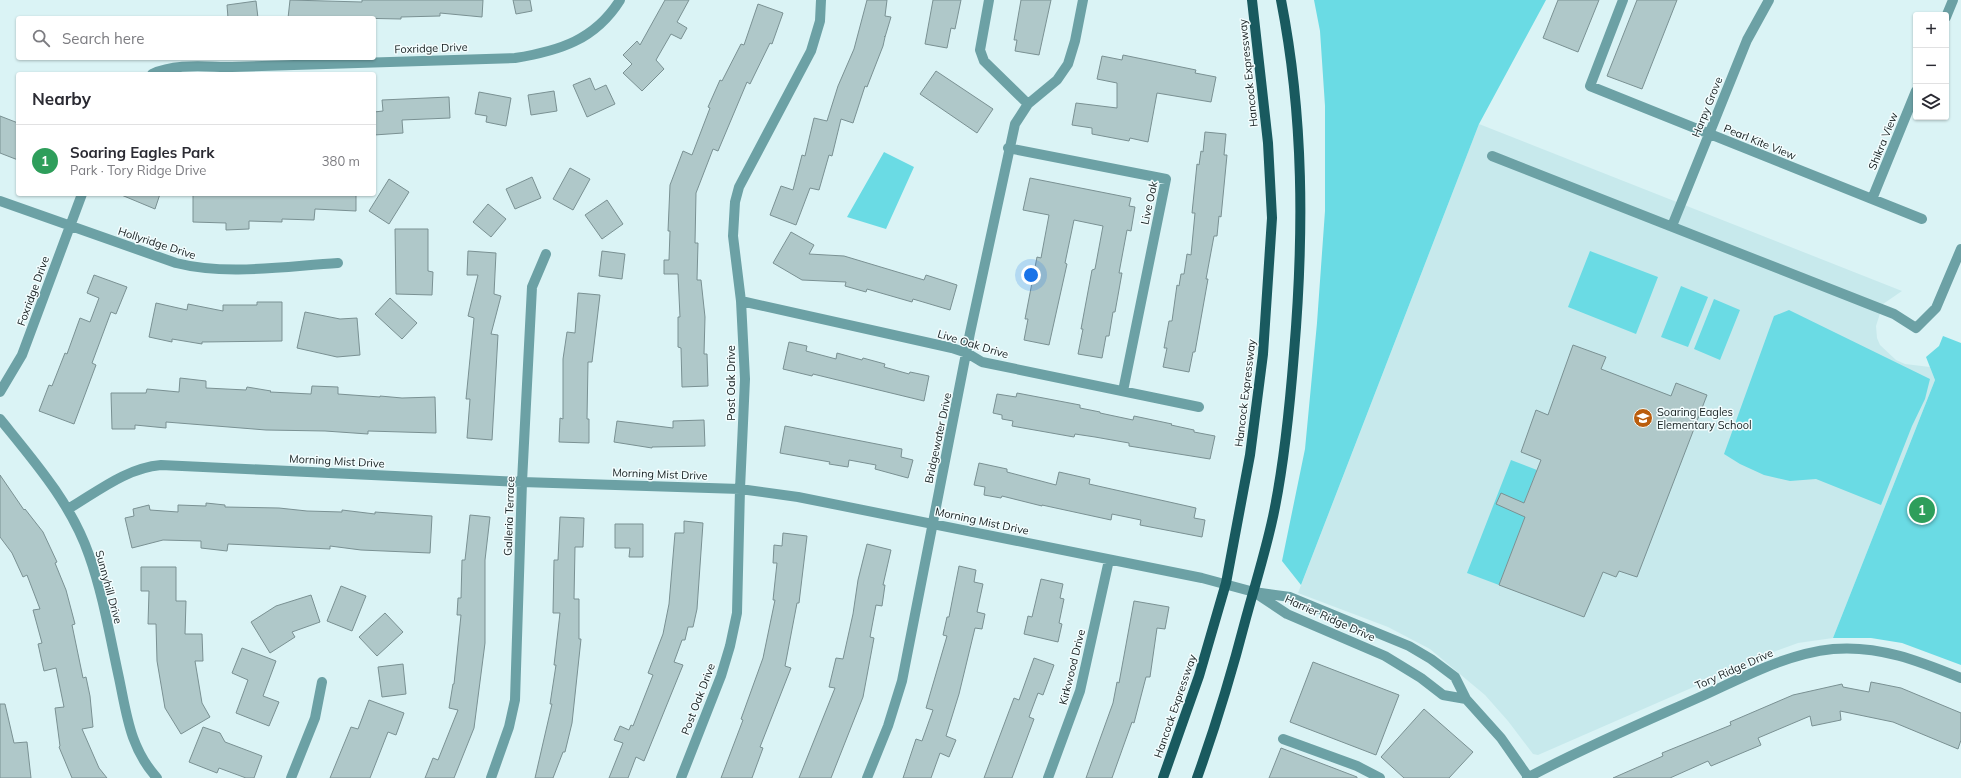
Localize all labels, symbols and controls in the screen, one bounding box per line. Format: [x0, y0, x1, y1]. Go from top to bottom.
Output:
map controls [1913, 12, 1949, 120]
button: + [1913, 12, 1949, 48]
search box [16, 16, 376, 60]
street label: Hancock Expressway [1235, 18, 1261, 128]
icon: search [30, 27, 52, 49]
text: Search here [62, 29, 144, 48]
street label: Foxridge Drive [394, 40, 468, 56]
button: − [1913, 48, 1949, 84]
street label: Harpy Grove [1688, 75, 1726, 139]
button: layers [1913, 84, 1949, 120]
text: Nearby [32, 88, 91, 109]
street label: Shikra View [1865, 110, 1901, 172]
street label: Pearl Kite View [1722, 121, 1799, 163]
text: Soaring Eagles Park [70, 143, 215, 162]
text: 1 [41, 153, 49, 169]
text: 380 m [322, 153, 360, 169]
text: Park · Tory Ridge Drive [70, 162, 206, 178]
street label: Live Oak [1138, 180, 1160, 226]
street label: Hollyridge Drive [116, 224, 198, 262]
street label: Foxridge Drive [14, 254, 52, 328]
your location [1021, 265, 1041, 285]
street label: Live Oak Drive [936, 327, 1010, 361]
street label: Hancock Expressway [1231, 338, 1259, 448]
street label: Post Oak Drive [724, 345, 738, 421]
street label: Bridgewater Drive [922, 391, 954, 485]
place label: Soaring Eagles Elementary School [1657, 405, 1752, 432]
school or university icon: Soaring Eagles Elementary School [1632, 407, 1654, 429]
street label: Morning Mist Drive [289, 452, 385, 470]
street label: Morning Mist Drive [612, 465, 708, 483]
street label: Galleria Terrace [501, 476, 517, 556]
pin: 1 [1909, 495, 1935, 525]
street label: Morning Mist Drive [934, 504, 1030, 538]
street label: Sunnyhill Drive [92, 549, 126, 625]
street label: Harrier Ridge Drive [1283, 592, 1377, 644]
street label: Kirkwood Drive [1056, 628, 1088, 706]
street label: Tory Ridge Drive [1693, 646, 1775, 692]
street label: Hancock Expressway [1151, 652, 1199, 760]
street label: Post Oak Drive [678, 661, 718, 737]

